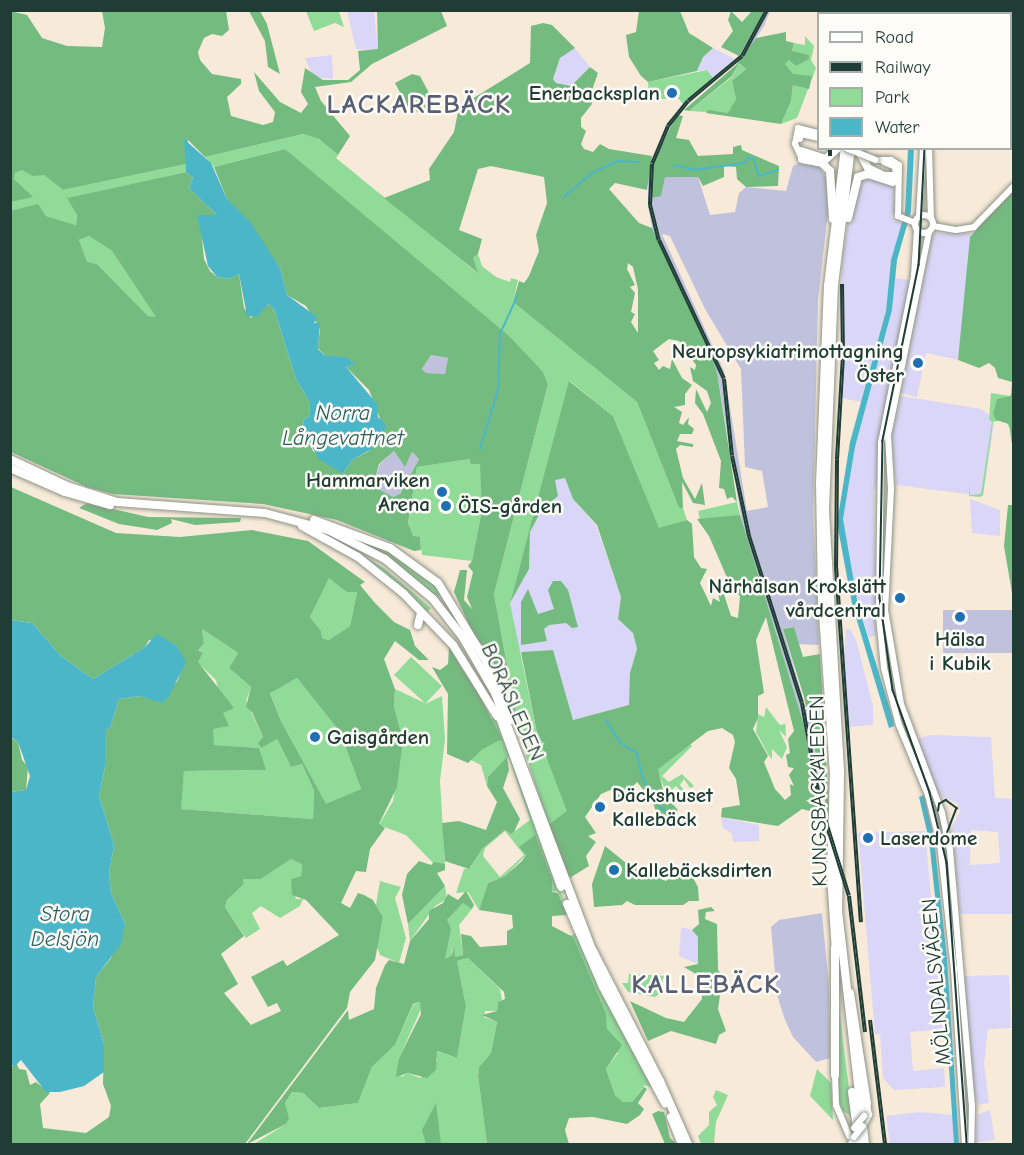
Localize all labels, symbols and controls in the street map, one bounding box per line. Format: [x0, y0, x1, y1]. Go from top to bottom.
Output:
legend [817, 12, 1012, 150]
text: Road [875, 27, 914, 48]
text: Railway [875, 57, 931, 78]
place label: Enerbacksplan [529, 80, 660, 106]
marker: Enerbacksplan [665, 86, 679, 100]
text: Park [875, 87, 909, 108]
district label: LACKAREBÄCK [326, 89, 512, 121]
text: Water [875, 117, 919, 138]
place label: Neuropsykiatrimottagning Öster [672, 338, 904, 388]
marker: Neuropsykiatrimottagning Öster [909, 354, 927, 372]
water label: Norra Långevattnet [282, 400, 404, 452]
place label: Hammarviken Arena [306, 467, 430, 517]
marker: Hammarviken Arena [435, 485, 449, 499]
place label: ÖIS-gården [458, 493, 562, 519]
marker: ÖIS-gården [439, 499, 453, 513]
place label: Närhälsan Krokslätt vårdcentral [709, 573, 886, 623]
marker: Närhälsan Krokslätt vårdcentral [891, 589, 909, 607]
marker: Hälsa i Kubik [953, 610, 967, 624]
place label: Hälsa i Kubik [929, 626, 991, 676]
street label: BORÅSLEDEN [476, 639, 550, 765]
street label: KUNGSBACKALEDEN [804, 695, 832, 887]
place label: Gaisgården [327, 724, 429, 750]
marker: Gaisgården [308, 730, 322, 744]
place label: Däckshuset Kallebäck [612, 782, 713, 832]
marker: Däckshuset Kallebäck [593, 800, 607, 814]
place label: Laserdome [880, 825, 977, 851]
marker: Laserdome [861, 831, 875, 845]
place label: Kallebäcksdirten [626, 857, 772, 883]
marker: Kallebäcksdirten [607, 863, 621, 877]
street label: MÖLNDALSVÄGEN [916, 898, 956, 1066]
water label: Stora Delsjön [31, 901, 99, 952]
district label: KALLEBÄCK [631, 969, 781, 1001]

